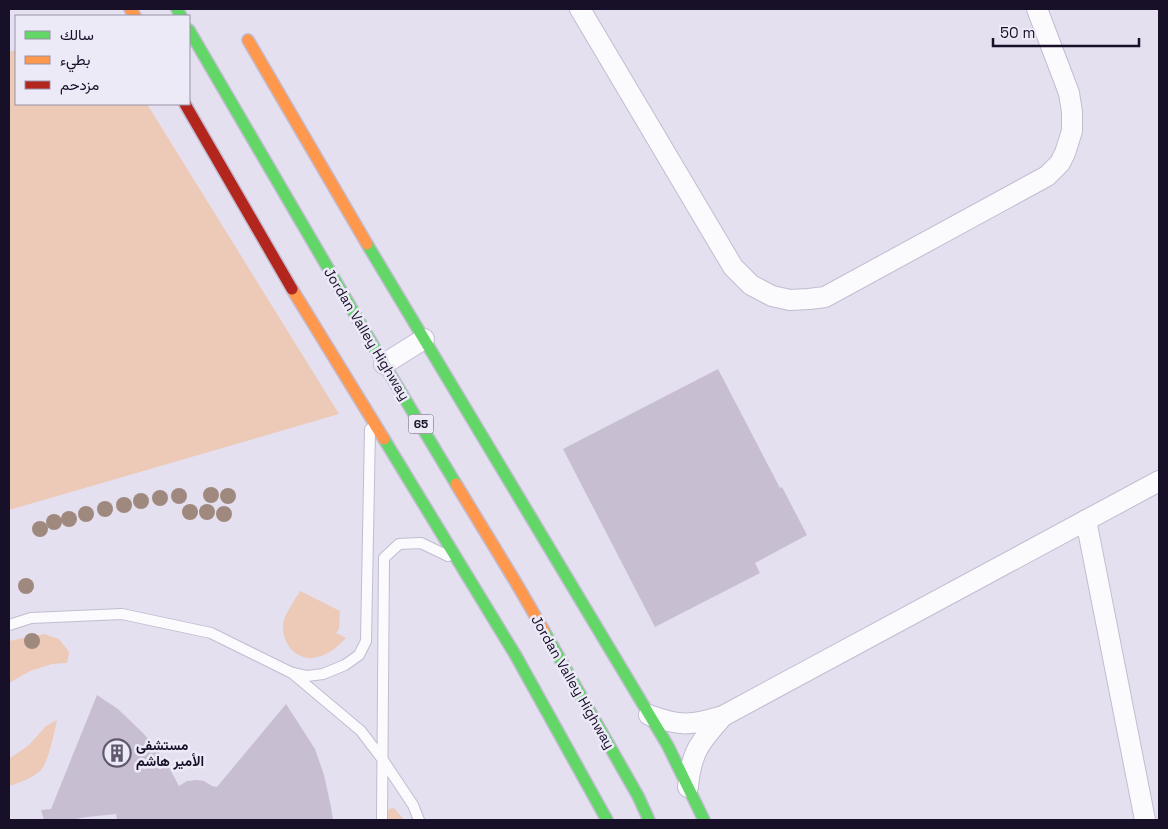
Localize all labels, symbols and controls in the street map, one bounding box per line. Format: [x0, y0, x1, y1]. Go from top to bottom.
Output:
legend [15, 15, 190, 105]
scale bar [993, 15, 1139, 47]
text: 50 m [1000, 23, 1035, 42]
text: سالك [60, 25, 94, 44]
text: بطيء [60, 50, 90, 73]
text: مزدحم [60, 75, 99, 95]
street label: Jordan Valley Highway [320, 264, 414, 404]
road number: 65 [408, 414, 434, 434]
street label: Jordan Valley Highway [527, 612, 619, 752]
place label: مستشفى الأمير هاشم [136, 736, 204, 770]
building icon: مستشفى الأمير هاشم [102, 738, 132, 768]

